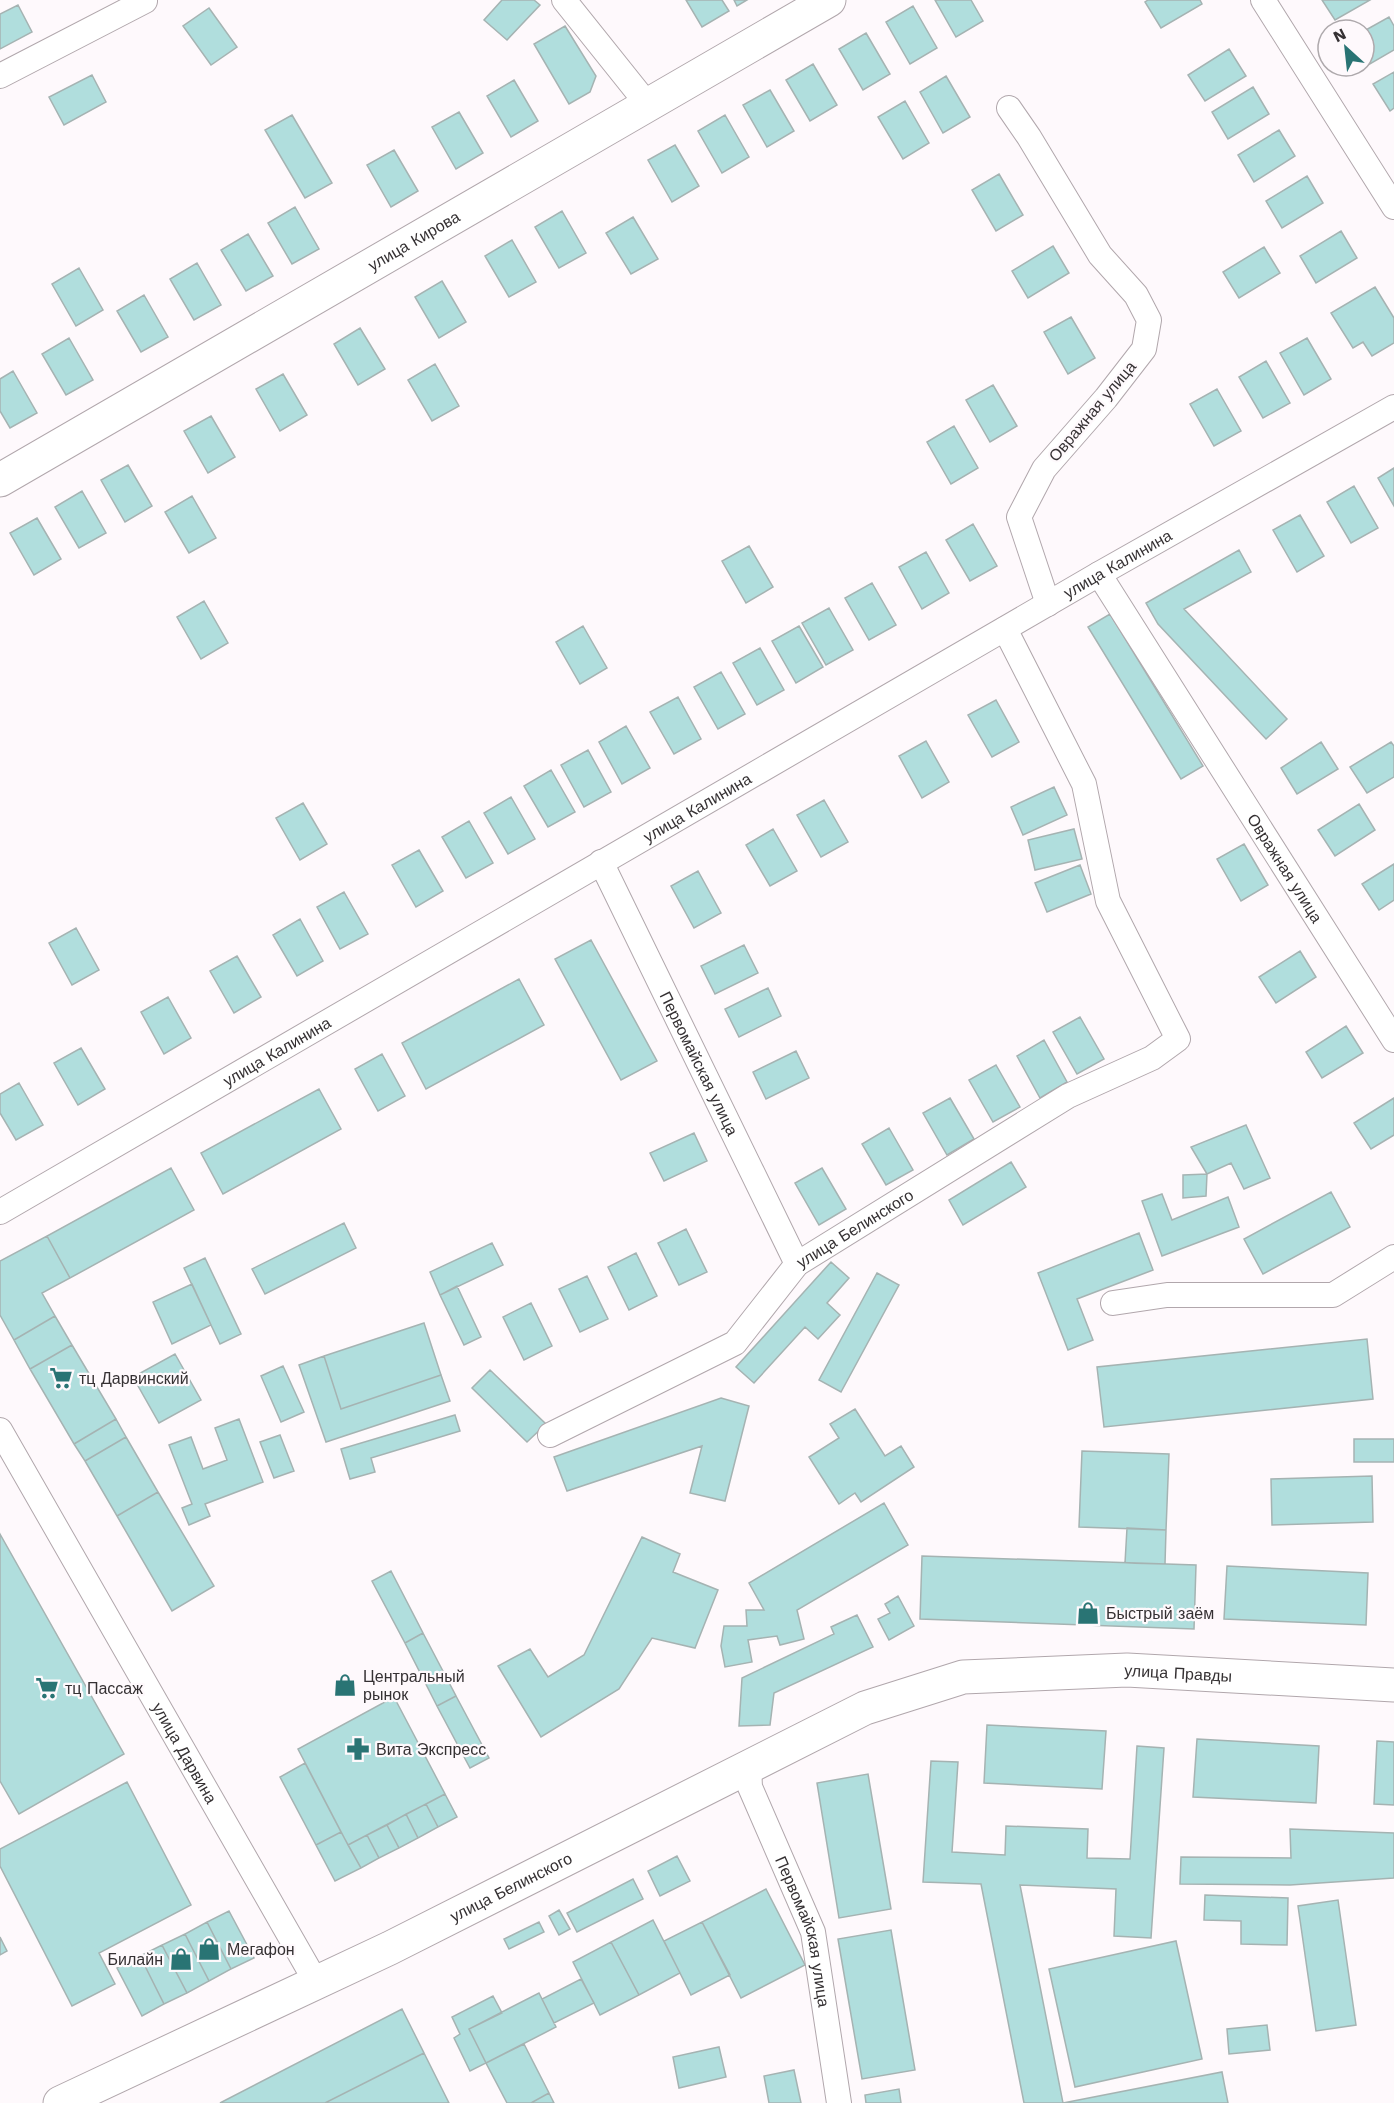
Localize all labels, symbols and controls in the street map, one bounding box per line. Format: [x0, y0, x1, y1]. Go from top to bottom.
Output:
north arrow [1316, 18, 1376, 78]
text: N [1330, 24, 1349, 46]
street label: улица Кирова [365, 207, 463, 275]
street label: Овражная улица [1045, 357, 1140, 465]
street label: улица Калинина [1060, 526, 1175, 602]
street label: улица Калинина [640, 769, 755, 846]
street label: Овражная улица [1243, 810, 1326, 926]
street label: Первомайская улица [656, 988, 742, 1139]
street label: улица Калинина [220, 1013, 334, 1090]
street label: улица Белинского [793, 1185, 917, 1272]
supermarket icon: тц Дарвинский [48, 1365, 74, 1391]
place label: тц Дарвинский [79, 1369, 189, 1388]
shop icon: Быстрый заём [1075, 1600, 1101, 1626]
place label: Быстрый заём [1106, 1604, 1214, 1623]
street label: улица Правды [1124, 1661, 1233, 1686]
place label: Центральный рынок [363, 1667, 465, 1704]
shop icon: Центральный рынок [332, 1672, 358, 1698]
supermarket icon: тц Пассаж [34, 1675, 60, 1701]
place label: тц Пассаж [65, 1679, 143, 1698]
street label: улица Дарвина [148, 1699, 221, 1807]
pharmacy icon: Вита Экспресс [345, 1736, 371, 1762]
place label: Вита Экспресс [376, 1740, 486, 1759]
street label: улица Белинского [447, 1849, 575, 1926]
street label: Первомайская улица [771, 1853, 833, 2009]
shop icon: Мегафон [196, 1936, 222, 1962]
place label: Мегафон [227, 1940, 295, 1959]
shop icon: Билайн [168, 1946, 194, 1972]
place label: Билайн [108, 1950, 163, 1969]

